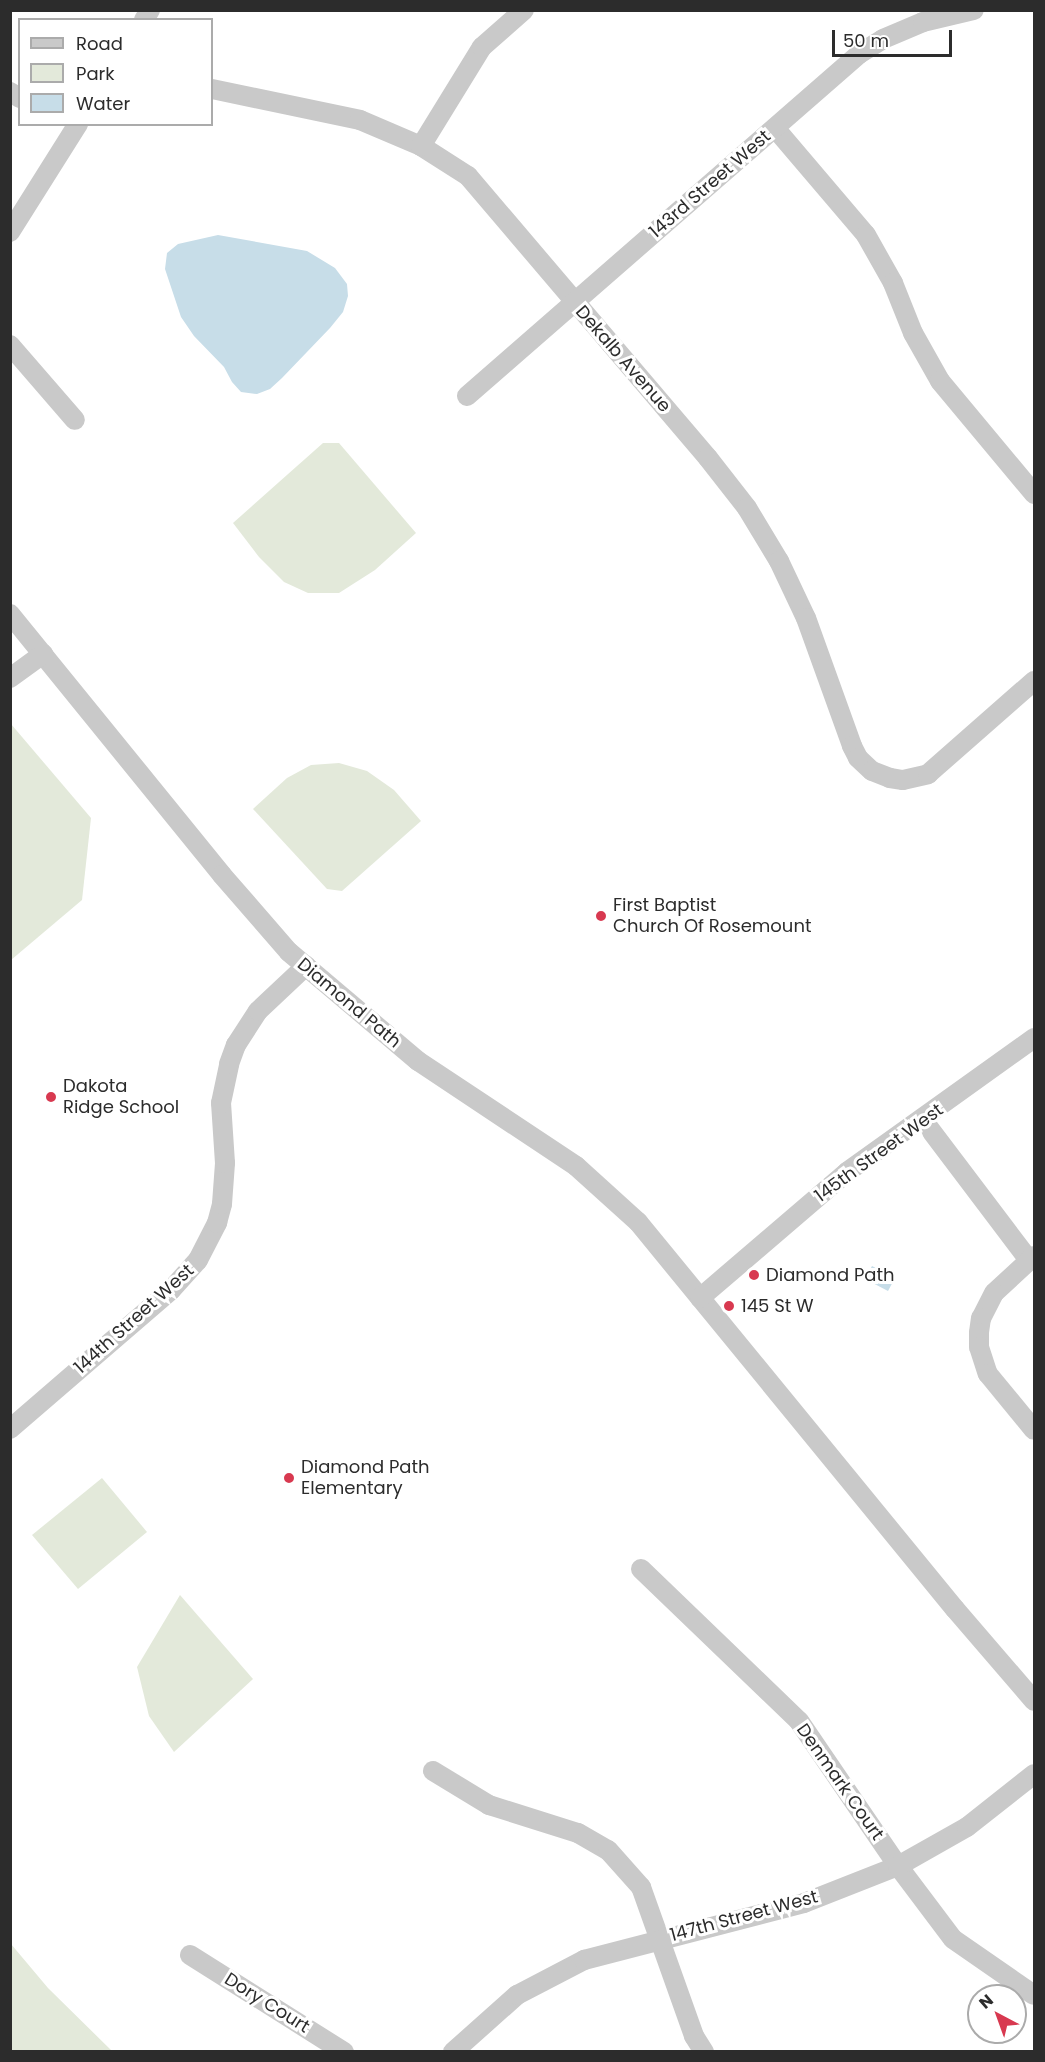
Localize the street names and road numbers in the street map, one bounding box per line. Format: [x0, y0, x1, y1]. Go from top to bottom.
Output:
street label: 143rd Street West [645, 125, 775, 243]
street label: Dekalb Avenue [571, 301, 675, 417]
street label: Diamond Path [293, 953, 405, 1053]
street label: 145th Street West [811, 1099, 947, 1207]
street label: 144th Street West [70, 1260, 198, 1378]
street label: Denmark Court [792, 1720, 888, 1844]
street label: 147th Street West [668, 1886, 820, 1946]
street label: Dory Court [221, 1968, 313, 2038]

